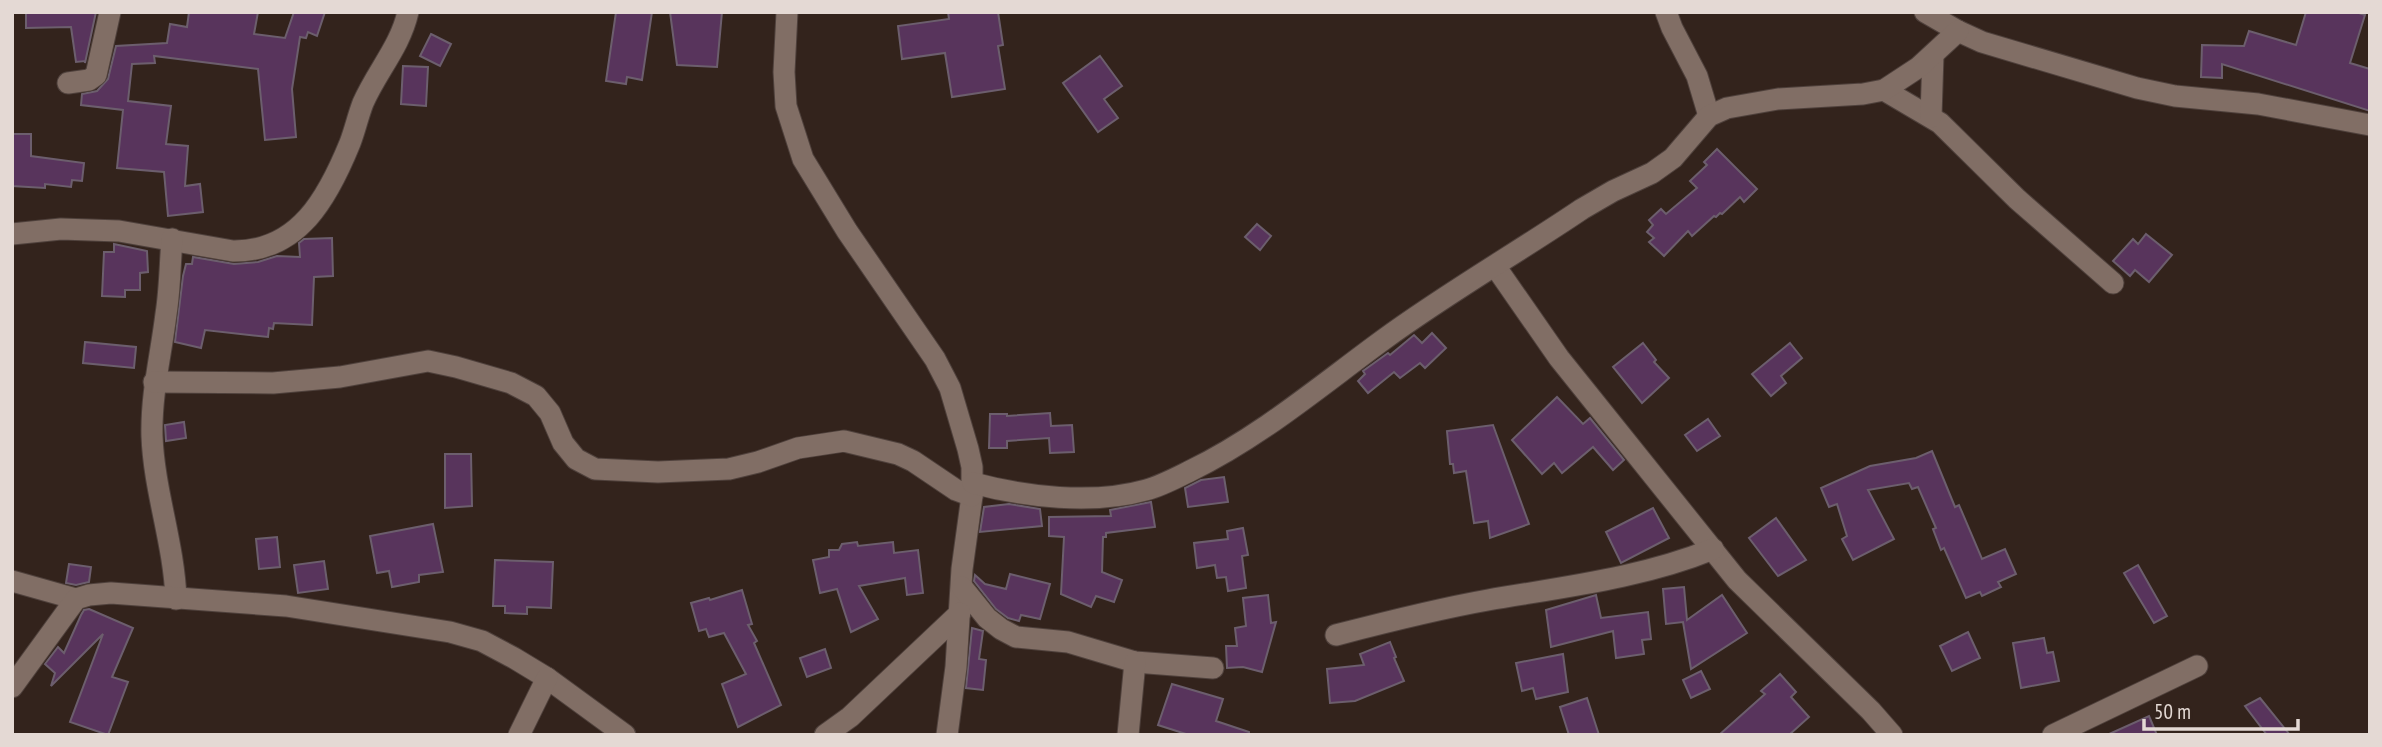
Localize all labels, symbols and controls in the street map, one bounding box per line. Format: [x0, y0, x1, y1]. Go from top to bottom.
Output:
scale bar [2144, 688, 2298, 732]
text: 50 m [2154, 698, 2191, 725]

